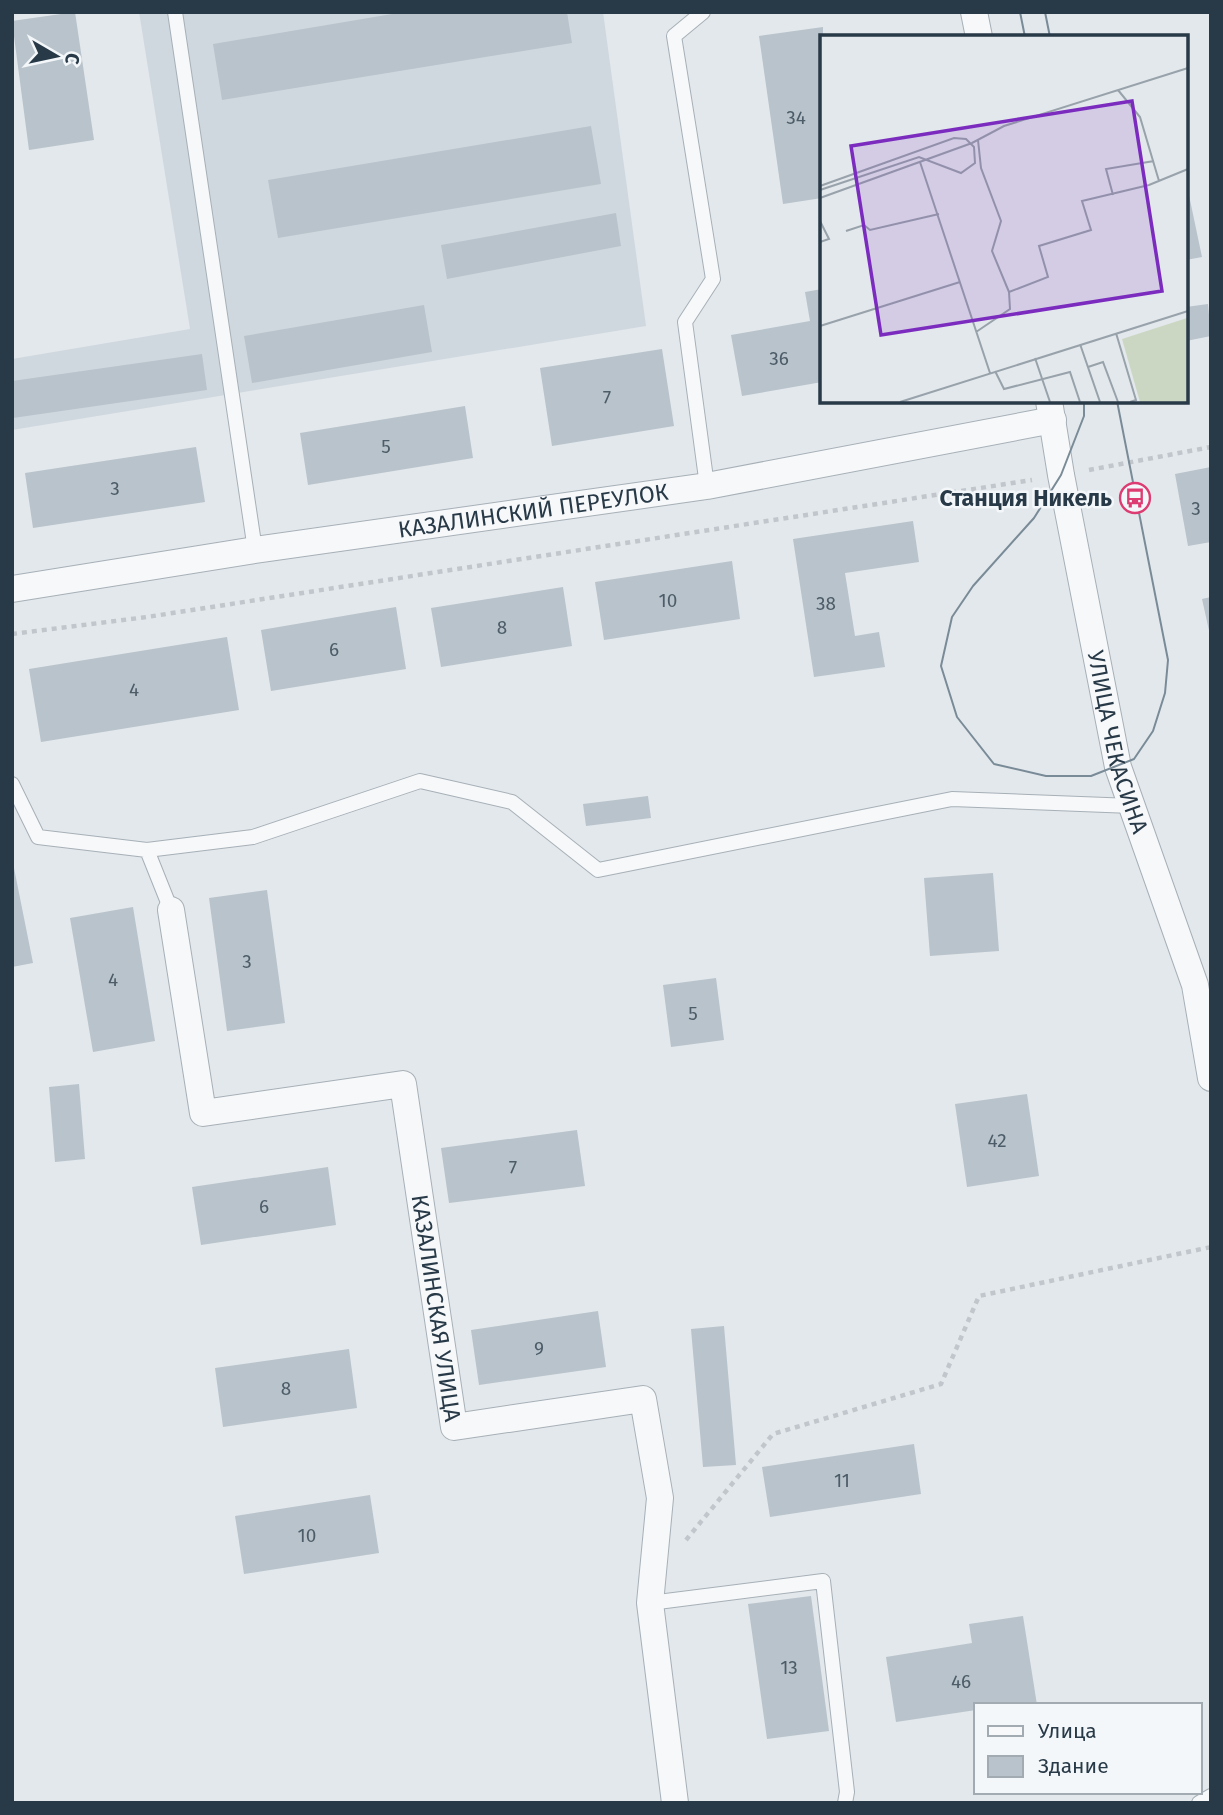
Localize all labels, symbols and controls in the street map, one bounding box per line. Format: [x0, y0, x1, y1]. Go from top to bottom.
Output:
north arrow [21, 21, 91, 91]
inset map [820, 35, 1188, 402]
text: С [60, 51, 85, 66]
house number: 34 [786, 106, 806, 129]
house number: 36 [769, 347, 789, 370]
house number: 7 [603, 386, 611, 409]
house number: 5 [381, 435, 391, 458]
house number: 3 [110, 477, 120, 500]
street label: КАЗАЛИНСКИЙ ПЕРЕУЛОК [396, 478, 670, 544]
bus stop icon: Станция Никель [1118, 481, 1152, 515]
place label: Станция Никель [939, 484, 1112, 512]
house number: 3 [1191, 497, 1201, 520]
house number: 10 [659, 589, 677, 612]
house number: 38 [816, 592, 836, 615]
house number: 8 [497, 616, 507, 639]
house number: 6 [329, 638, 339, 661]
street label: УЛИЦА ЧЕКАСИНА [1082, 648, 1155, 838]
house number: 4 [129, 678, 139, 701]
house number: 3 [242, 950, 252, 973]
house number: 4 [108, 968, 118, 991]
house number: 5 [688, 1002, 698, 1025]
house number: 42 [987, 1129, 1007, 1152]
house number: 7 [509, 1156, 517, 1179]
street label: КАЗАЛИНСКАЯ УЛИЦА [406, 1192, 467, 1424]
house number: 6 [259, 1195, 269, 1218]
house number: 9 [534, 1337, 544, 1360]
house number: 8 [281, 1377, 291, 1400]
house number: 11 [834, 1469, 850, 1492]
house number: 10 [298, 1524, 316, 1547]
house number: 13 [780, 1656, 798, 1679]
house number: 46 [951, 1670, 971, 1693]
legend [974, 1703, 1202, 1794]
text: Улица [1038, 1718, 1097, 1744]
text: Здание [1038, 1753, 1109, 1779]

